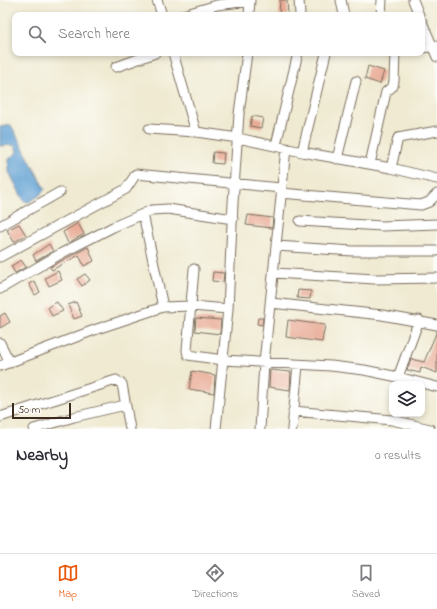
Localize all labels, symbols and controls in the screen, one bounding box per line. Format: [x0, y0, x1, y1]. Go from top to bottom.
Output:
search box [12, 12, 425, 56]
icon: search [26, 23, 48, 45]
text: Search here [58, 23, 130, 45]
map controls [389, 381, 425, 417]
button: layers [389, 381, 425, 417]
scale bar [12, 401, 71, 420]
text: 50 m [18, 402, 40, 418]
text: Nearby [16, 443, 68, 468]
text: 0 results [375, 446, 421, 465]
tab: Map [57, 562, 79, 602]
tab: Directions [192, 562, 238, 602]
tab: Saved [352, 562, 380, 602]

